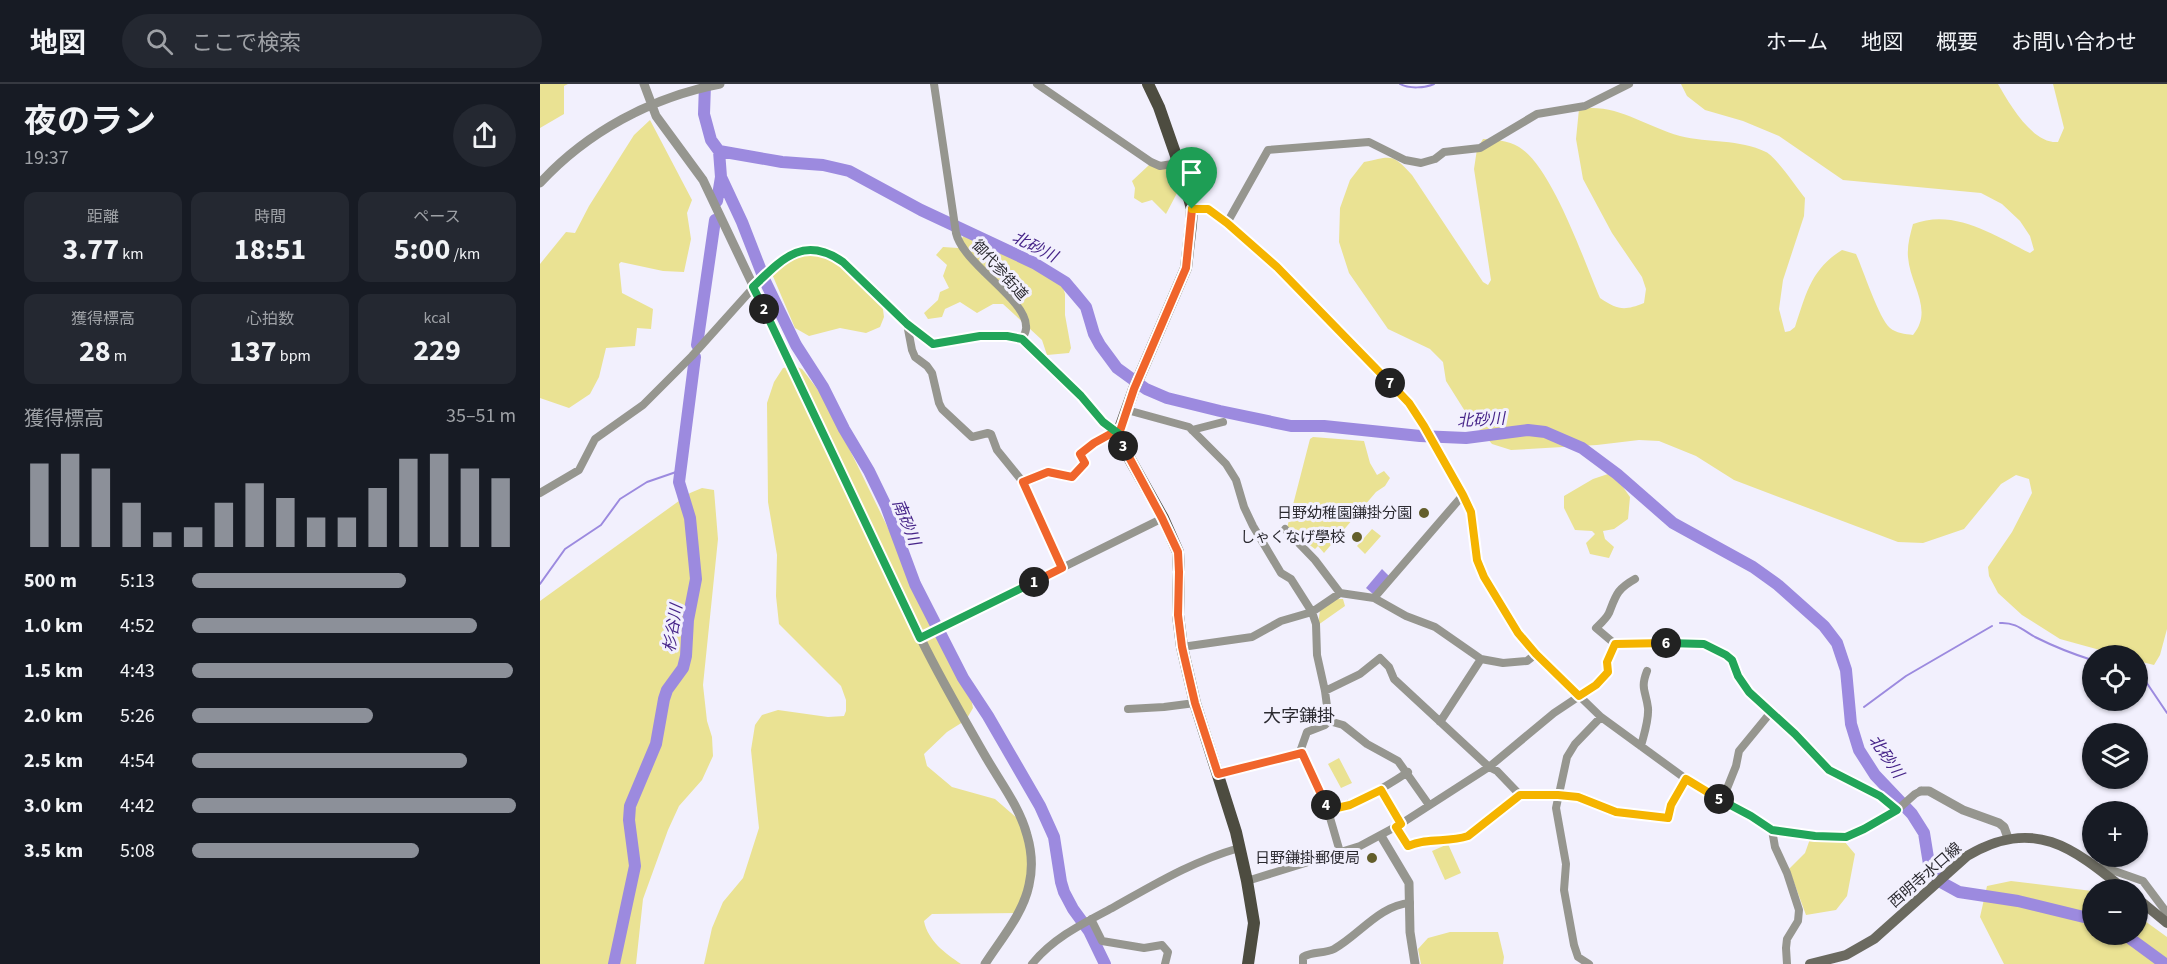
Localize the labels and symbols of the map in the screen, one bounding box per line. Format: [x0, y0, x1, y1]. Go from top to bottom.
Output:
pin [1166, 147, 1217, 209]
water label: 北砂川 [1008, 226, 1063, 268]
street label: 御代参街道 [967, 235, 1033, 305]
pin: 2 [749, 294, 779, 324]
pin: 7 [1375, 368, 1405, 398]
water label: 北砂川 [1457, 408, 1508, 432]
pin: 3 [1108, 431, 1138, 461]
water label: 南砂川 [887, 496, 926, 551]
place label: 日野幼稚園鎌掛分園 [1277, 503, 1412, 524]
marker: 日野幼稚園鎌掛分園 [1417, 506, 1431, 520]
place label: しゃくなげ學校 [1240, 527, 1345, 548]
marker: しゃくなげ學校 [1350, 530, 1364, 544]
pin: 1 [1019, 567, 1049, 597]
water label: 杉谷川 [658, 601, 688, 654]
pin: 6 [1651, 628, 1681, 658]
district label: 大字鎌掛 [1263, 704, 1335, 729]
water label: 北砂川 [1864, 731, 1910, 784]
pin: 5 [1704, 784, 1734, 814]
pin: 4 [1311, 790, 1341, 820]
street label: 西明寺水口線 [1884, 838, 1966, 913]
place label: 日野鎌掛郵便局 [1255, 848, 1360, 869]
marker: 日野鎌掛郵便局 [1365, 851, 1379, 865]

